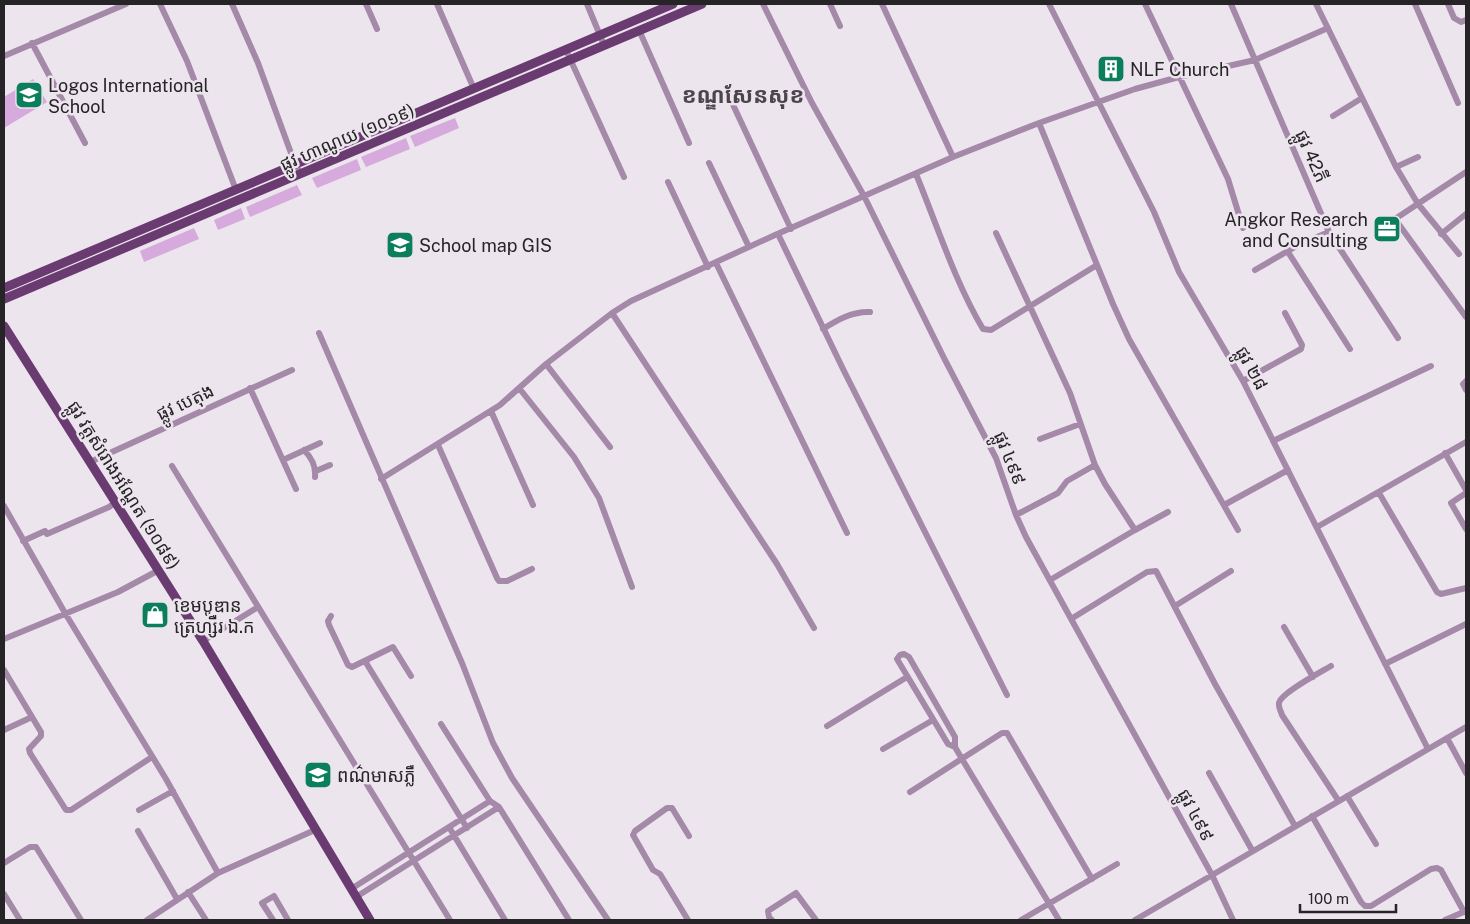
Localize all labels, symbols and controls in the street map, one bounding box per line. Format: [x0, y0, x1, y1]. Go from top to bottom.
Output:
building icon: NLF Church [1096, 54, 1126, 84]
place label: NLF Church [1130, 59, 1229, 80]
place label: Logos International School [48, 75, 209, 117]
school or university icon: Logos International School [14, 80, 44, 110]
district label: ខណ្ឌសែនសុខ [682, 82, 804, 110]
street label: ផ្លូវ ហាណូយ (១០១៩) [277, 99, 420, 181]
street label: ផ្លូវ 42ភី [1285, 127, 1333, 188]
place label: Angkor Research and Consulting [1224, 209, 1368, 251]
office icon: Angkor Research and Consulting [1372, 214, 1402, 244]
school or university icon: School map GIS [385, 230, 415, 260]
place label: School map GIS [419, 235, 552, 256]
street label: ផ្លូវ ២៨ [1226, 343, 1272, 397]
street label: ផ្លូវ បេតុង [153, 380, 220, 430]
street label: ផ្លូវ វត្តសំរោងអណ្ដែត (១០៨៩) [58, 397, 185, 577]
street label: ផ្លូវ ៤៩៩ [984, 428, 1030, 490]
place label: ខេមបូឌាន ត្រេហ្សឺរ ឯ.ក [174, 595, 254, 638]
shop icon: ខេមបូឌាន ត្រេហ្សឺរ ឯ.ក [140, 600, 170, 630]
school or university icon: ពណ៌មាសភ្លឺ [303, 760, 333, 790]
place label: ពណ៌មាសភ្លឺ [337, 764, 416, 787]
street label: ផ្លូវ ៤៩៩ [1168, 785, 1218, 848]
scale bar [1300, 882, 1396, 914]
text: 100 m [1308, 890, 1349, 907]

